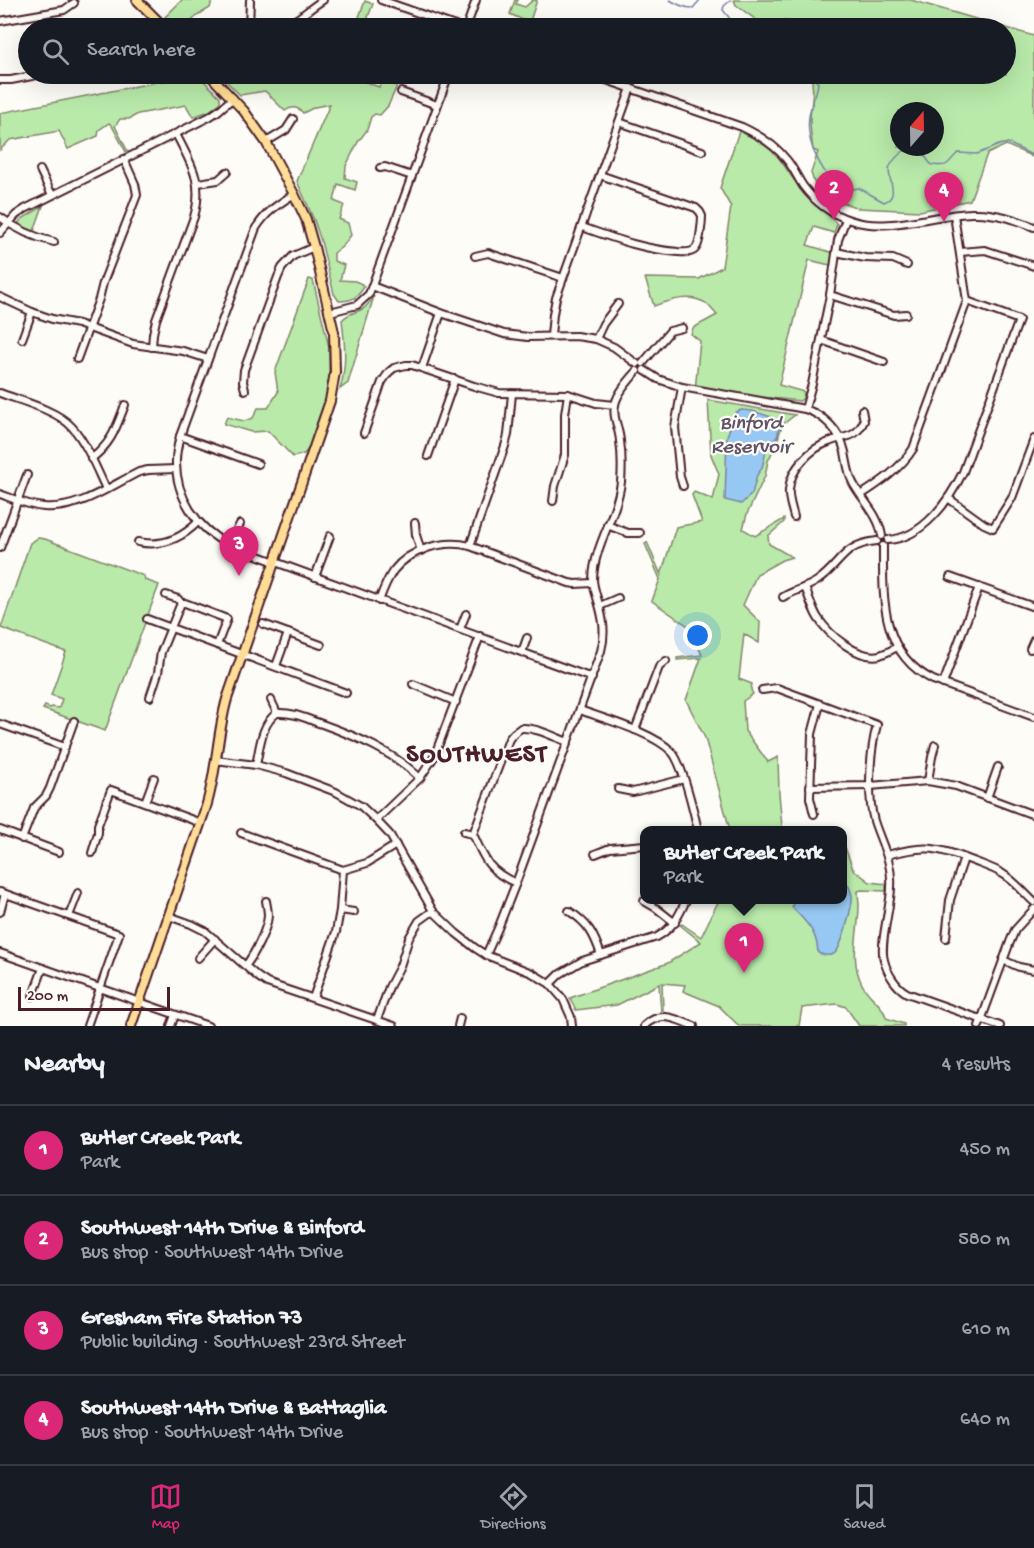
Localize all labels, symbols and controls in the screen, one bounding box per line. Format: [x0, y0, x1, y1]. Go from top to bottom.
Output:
search box [18, 18, 1016, 84]
icon: search [39, 35, 72, 68]
text: Search here [87, 38, 195, 64]
north arrow [890, 102, 944, 156]
pin: 2 [814, 170, 854, 220]
pin: 4 [924, 172, 964, 222]
water label: Binford Reservoir [711, 412, 796, 461]
pin: 3 [220, 526, 258, 576]
your location [683, 621, 712, 650]
district label: SOUTHWEST [406, 741, 548, 772]
popup [640, 826, 847, 904]
text: Butler Creek Park [664, 841, 823, 867]
text: Park [664, 867, 702, 890]
pin: 1 [724, 924, 764, 973]
scale bar [18, 984, 170, 1012]
text: 200 m [27, 988, 68, 1007]
text: Nearby [24, 1050, 105, 1081]
text: 4 results [942, 1054, 1010, 1077]
text: Butler Creek Park [81, 1126, 240, 1152]
text: 1 [39, 1139, 48, 1162]
text: 450 m [960, 1139, 1010, 1162]
text: Park [81, 1152, 119, 1175]
text: Southwest 14th Drive & Binford [81, 1216, 364, 1242]
text: 2 [39, 1229, 48, 1252]
text: 580 m [958, 1229, 1010, 1252]
text: Bus stop · Southwest 14th Drive [81, 1242, 343, 1265]
text: Gresham Fire Station 73 [81, 1306, 302, 1332]
text: 3 [38, 1319, 49, 1342]
text: 610 m [961, 1319, 1010, 1342]
text: Public building · Southwest 23rd Street [81, 1332, 405, 1355]
text: Southwest 14th Drive & Battaglia [81, 1396, 386, 1422]
text: 4 [39, 1409, 48, 1432]
text: 640 m [960, 1409, 1010, 1432]
text: Bus stop · Southwest 14th Drive [81, 1422, 343, 1445]
tab: Map [149, 1480, 182, 1535]
tab: Directions [480, 1480, 546, 1535]
tab: Saved [844, 1480, 885, 1535]

